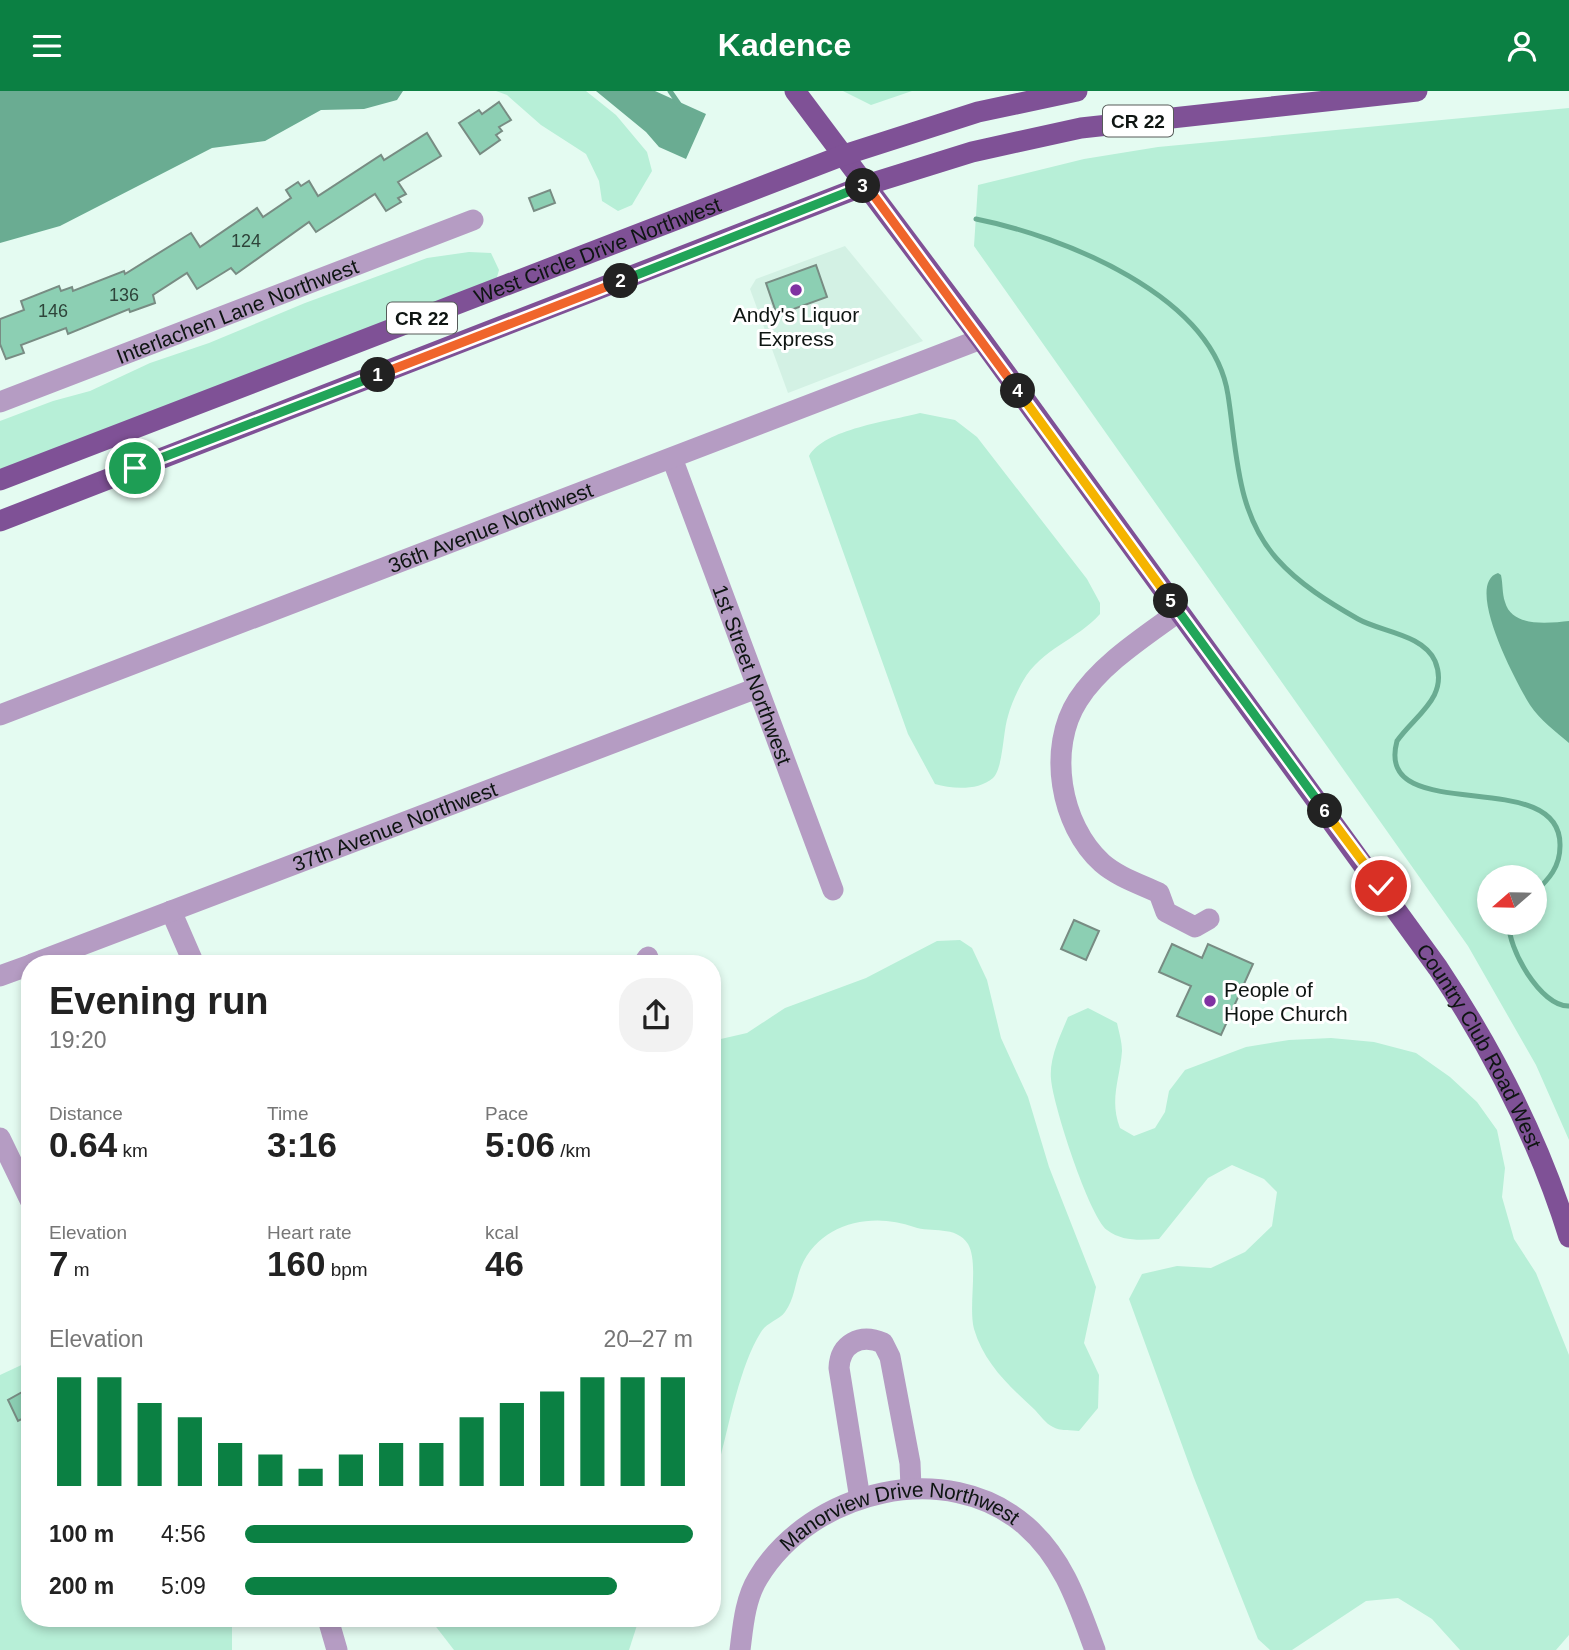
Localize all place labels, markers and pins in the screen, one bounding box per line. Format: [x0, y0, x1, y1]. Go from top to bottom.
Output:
pin: 3 [846, 169, 880, 203]
pin: 2 [604, 263, 638, 299]
marker: Andy's Liquor Express [788, 282, 804, 298]
place label: Andy's Liquor Express [733, 303, 859, 350]
pin: 1 [360, 357, 396, 393]
pin: 4 [1000, 373, 1036, 409]
pin [105, 438, 165, 498]
pin: 5 [1154, 583, 1188, 619]
pin: 6 [1308, 793, 1342, 829]
pin [1351, 856, 1411, 916]
place label: People of Hope Church [1224, 978, 1348, 1025]
marker: People of Hope Church [1202, 993, 1218, 1009]

